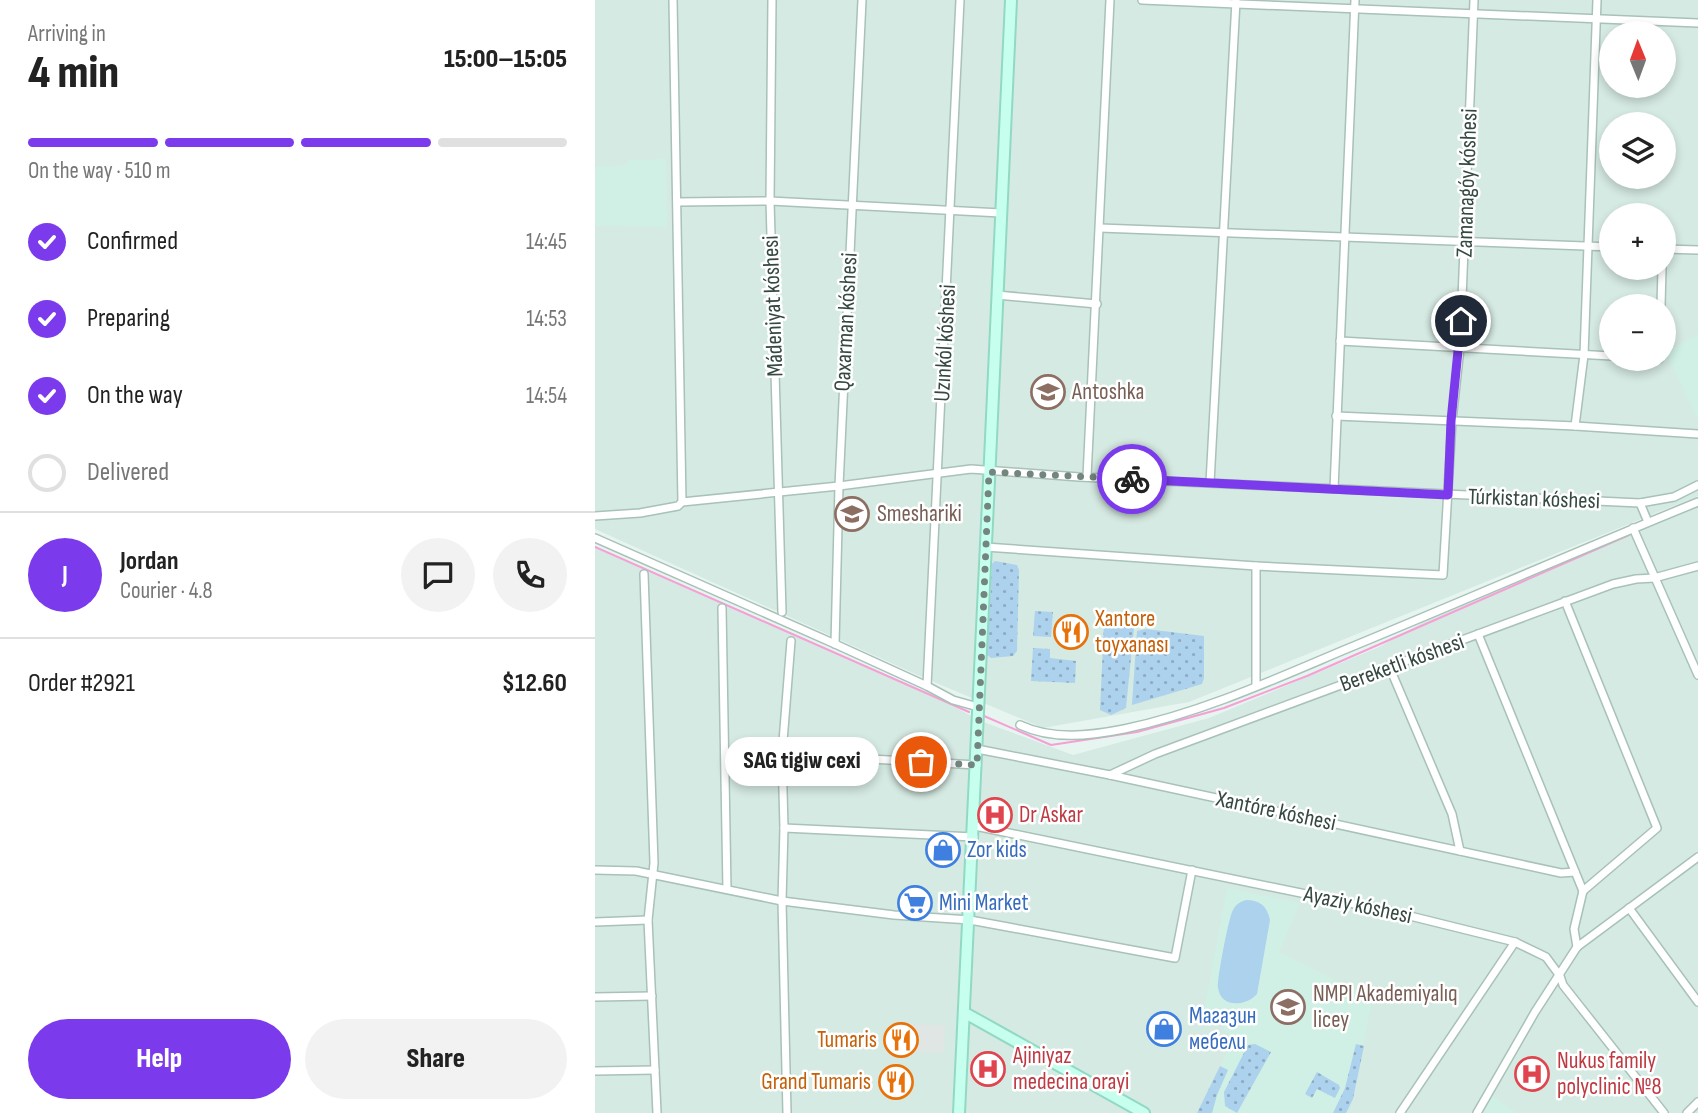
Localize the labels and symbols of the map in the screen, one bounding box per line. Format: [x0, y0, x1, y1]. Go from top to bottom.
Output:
north arrow [1599, 21, 1677, 98]
street label: Zamanagóy kóshesi [1450, 108, 1484, 258]
street label: Mádeniyat kóshesi [757, 235, 789, 377]
street label: Qaxarman kóshesi [828, 252, 864, 392]
street label: Uzınkól kóshesi [928, 284, 962, 402]
pin [1431, 291, 1491, 351]
school or university icon: Antoshka [1029, 373, 1067, 411]
place label: Antoshka [1071, 378, 1144, 406]
courier [1097, 444, 1167, 514]
street label: Túrkistan kóshesi [1467, 483, 1601, 515]
school or university icon: Smeshariki [833, 495, 871, 533]
place label: Smeshariki [877, 500, 962, 528]
place label: Xantore toyxanası [1094, 605, 1169, 659]
restaurant icon: Xantore toyxanası [1052, 613, 1090, 651]
street label: Bereketli kóshesi [1336, 628, 1468, 698]
pin [891, 732, 951, 792]
callout: SAG tigiw cexi [725, 738, 879, 786]
street label: Xantóre kóshesi [1213, 784, 1338, 837]
hospital icon: Dr Askar [976, 796, 1014, 834]
place label: Dr Askar [1019, 801, 1083, 829]
shop icon: Zor kids [924, 831, 962, 869]
place label: Zor kids [967, 836, 1027, 864]
street label: Ayaziy kóshesi [1300, 880, 1415, 930]
supermarket icon: Mini Market [896, 884, 934, 922]
place label: Mini Market [939, 889, 1028, 917]
place label: NMPI Akademiyalıq licey [1313, 980, 1458, 1034]
school or university icon: NMPI Akademiyalıq licey [1269, 988, 1307, 1026]
place label: Магазин мебели [1189, 1002, 1256, 1056]
shop icon: Магазин мебели [1145, 1010, 1183, 1048]
restaurant icon: Tumaris [882, 1021, 920, 1059]
place label: Tumaris [817, 1026, 877, 1054]
place label: Ajiniyaz medecina orayi [1012, 1042, 1129, 1096]
place label: Nukus family polyclinic №8 [1557, 1047, 1662, 1101]
hospital icon: Ajiniyaz medecina orayi [969, 1050, 1007, 1088]
hospital icon: Nukus family polyclinic №8 [1513, 1055, 1551, 1093]
restaurant icon: Grand Tumaris [877, 1063, 915, 1101]
place label: Grand Tumaris [761, 1068, 871, 1096]

